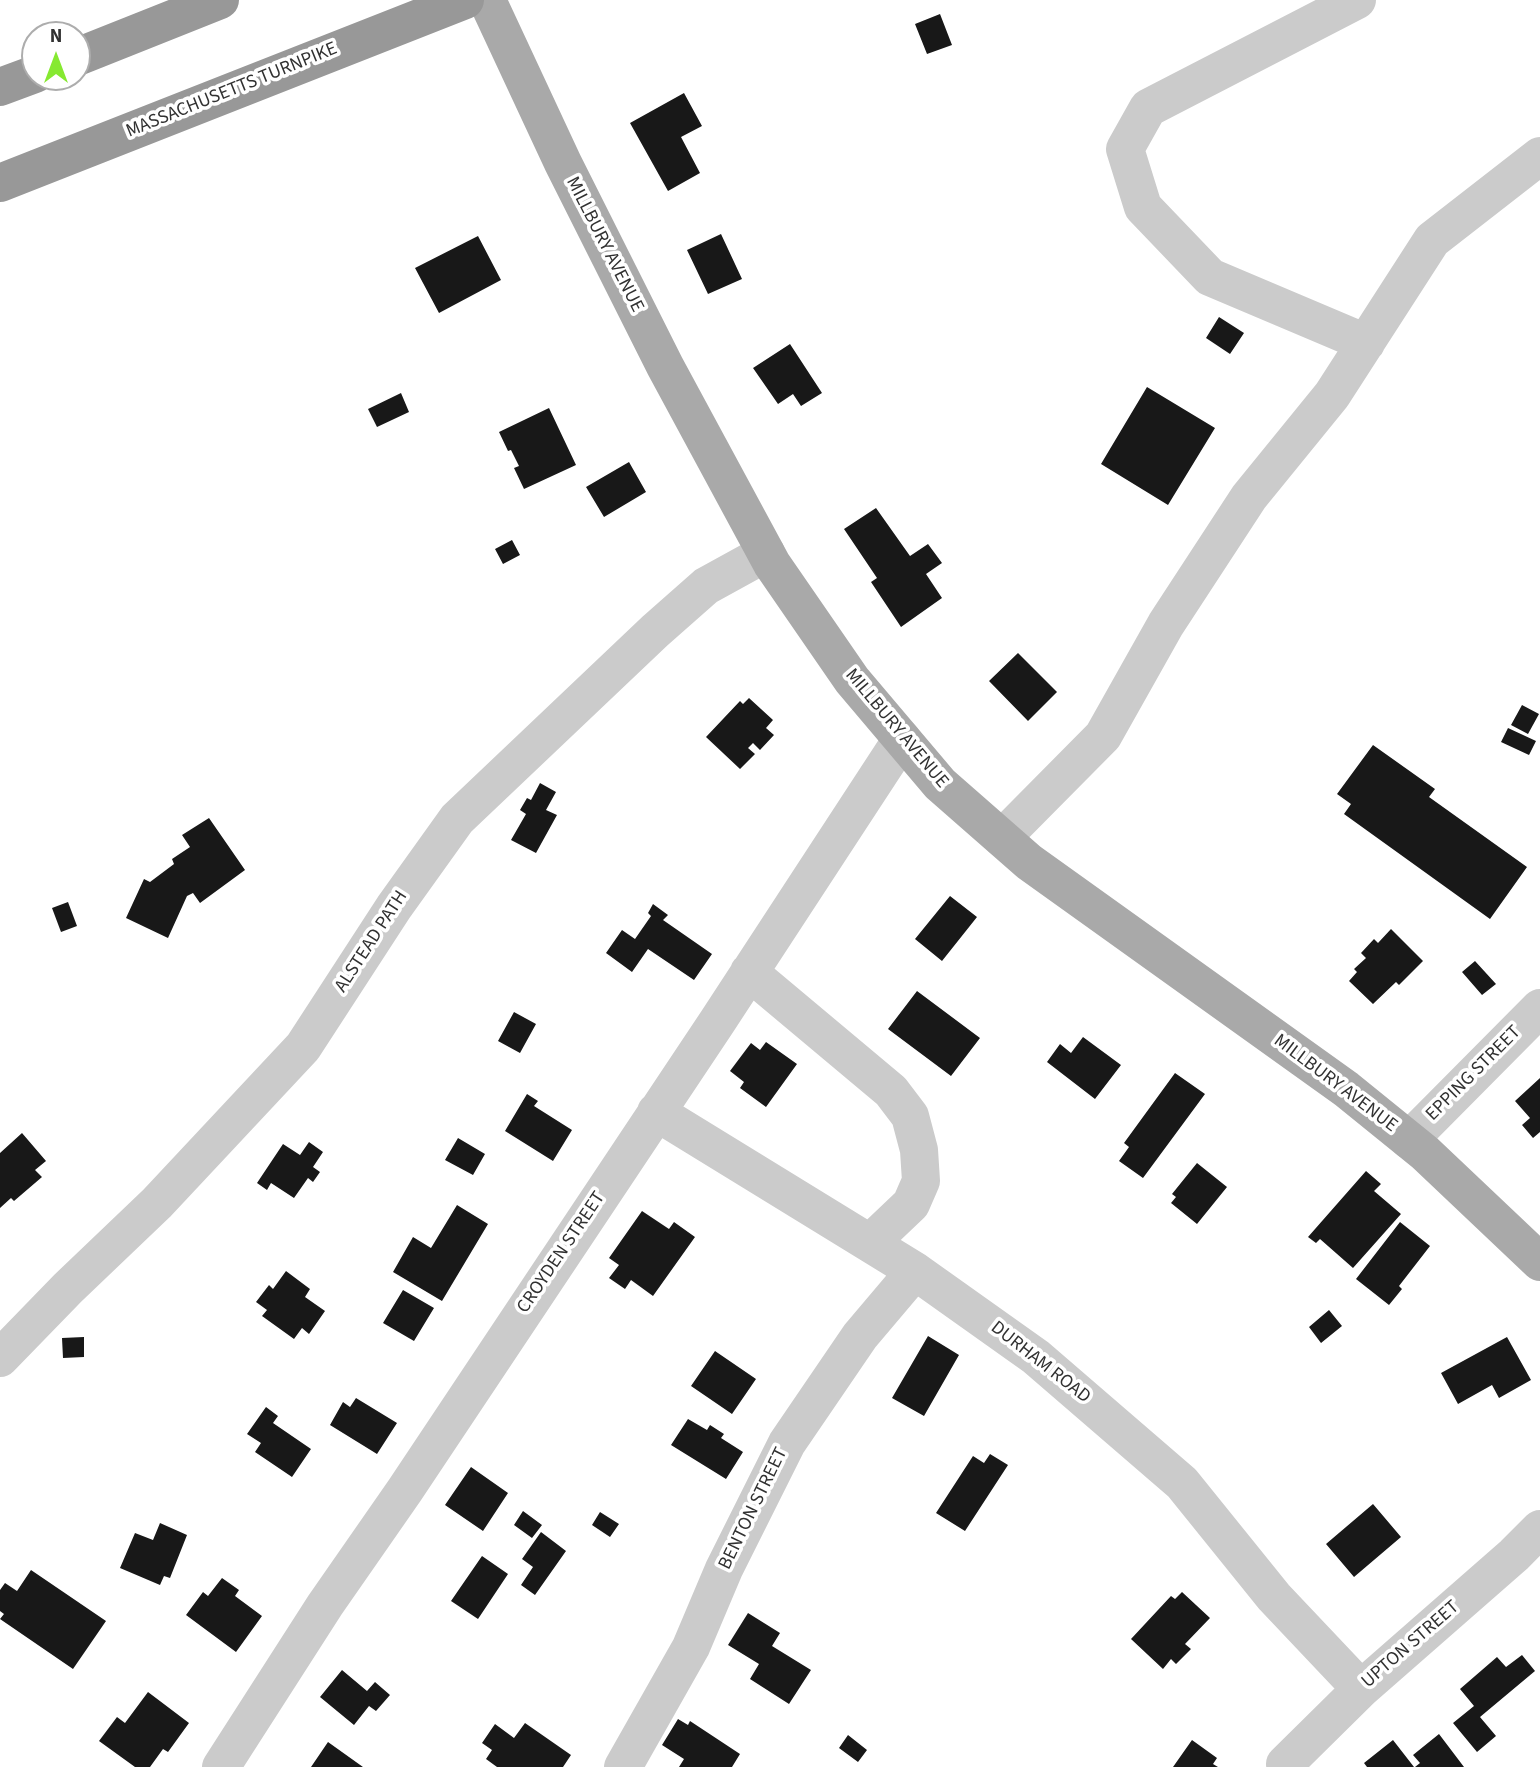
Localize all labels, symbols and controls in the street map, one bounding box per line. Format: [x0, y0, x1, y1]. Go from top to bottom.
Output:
north arrow [21, 21, 91, 91]
text: N [50, 23, 62, 50]
street label: MASSACHUSETTS TURNPIKE [123, 38, 341, 144]
street label: MILLBURY AVENUE [560, 174, 648, 316]
street label: MILLBURY AVENUE [839, 665, 953, 793]
street label: ALSTEAD PATH [331, 887, 413, 997]
street label: EPPING STREET [1422, 1022, 1526, 1126]
street label: MILLBURY AVENUE [1269, 1030, 1401, 1138]
street label: CROYDEN STREET [513, 1188, 611, 1318]
street label: DURHAM ROAD [986, 1317, 1094, 1409]
street label: BENTON STREET [715, 1444, 793, 1574]
street label: UPTON STREET [1357, 1596, 1465, 1694]

